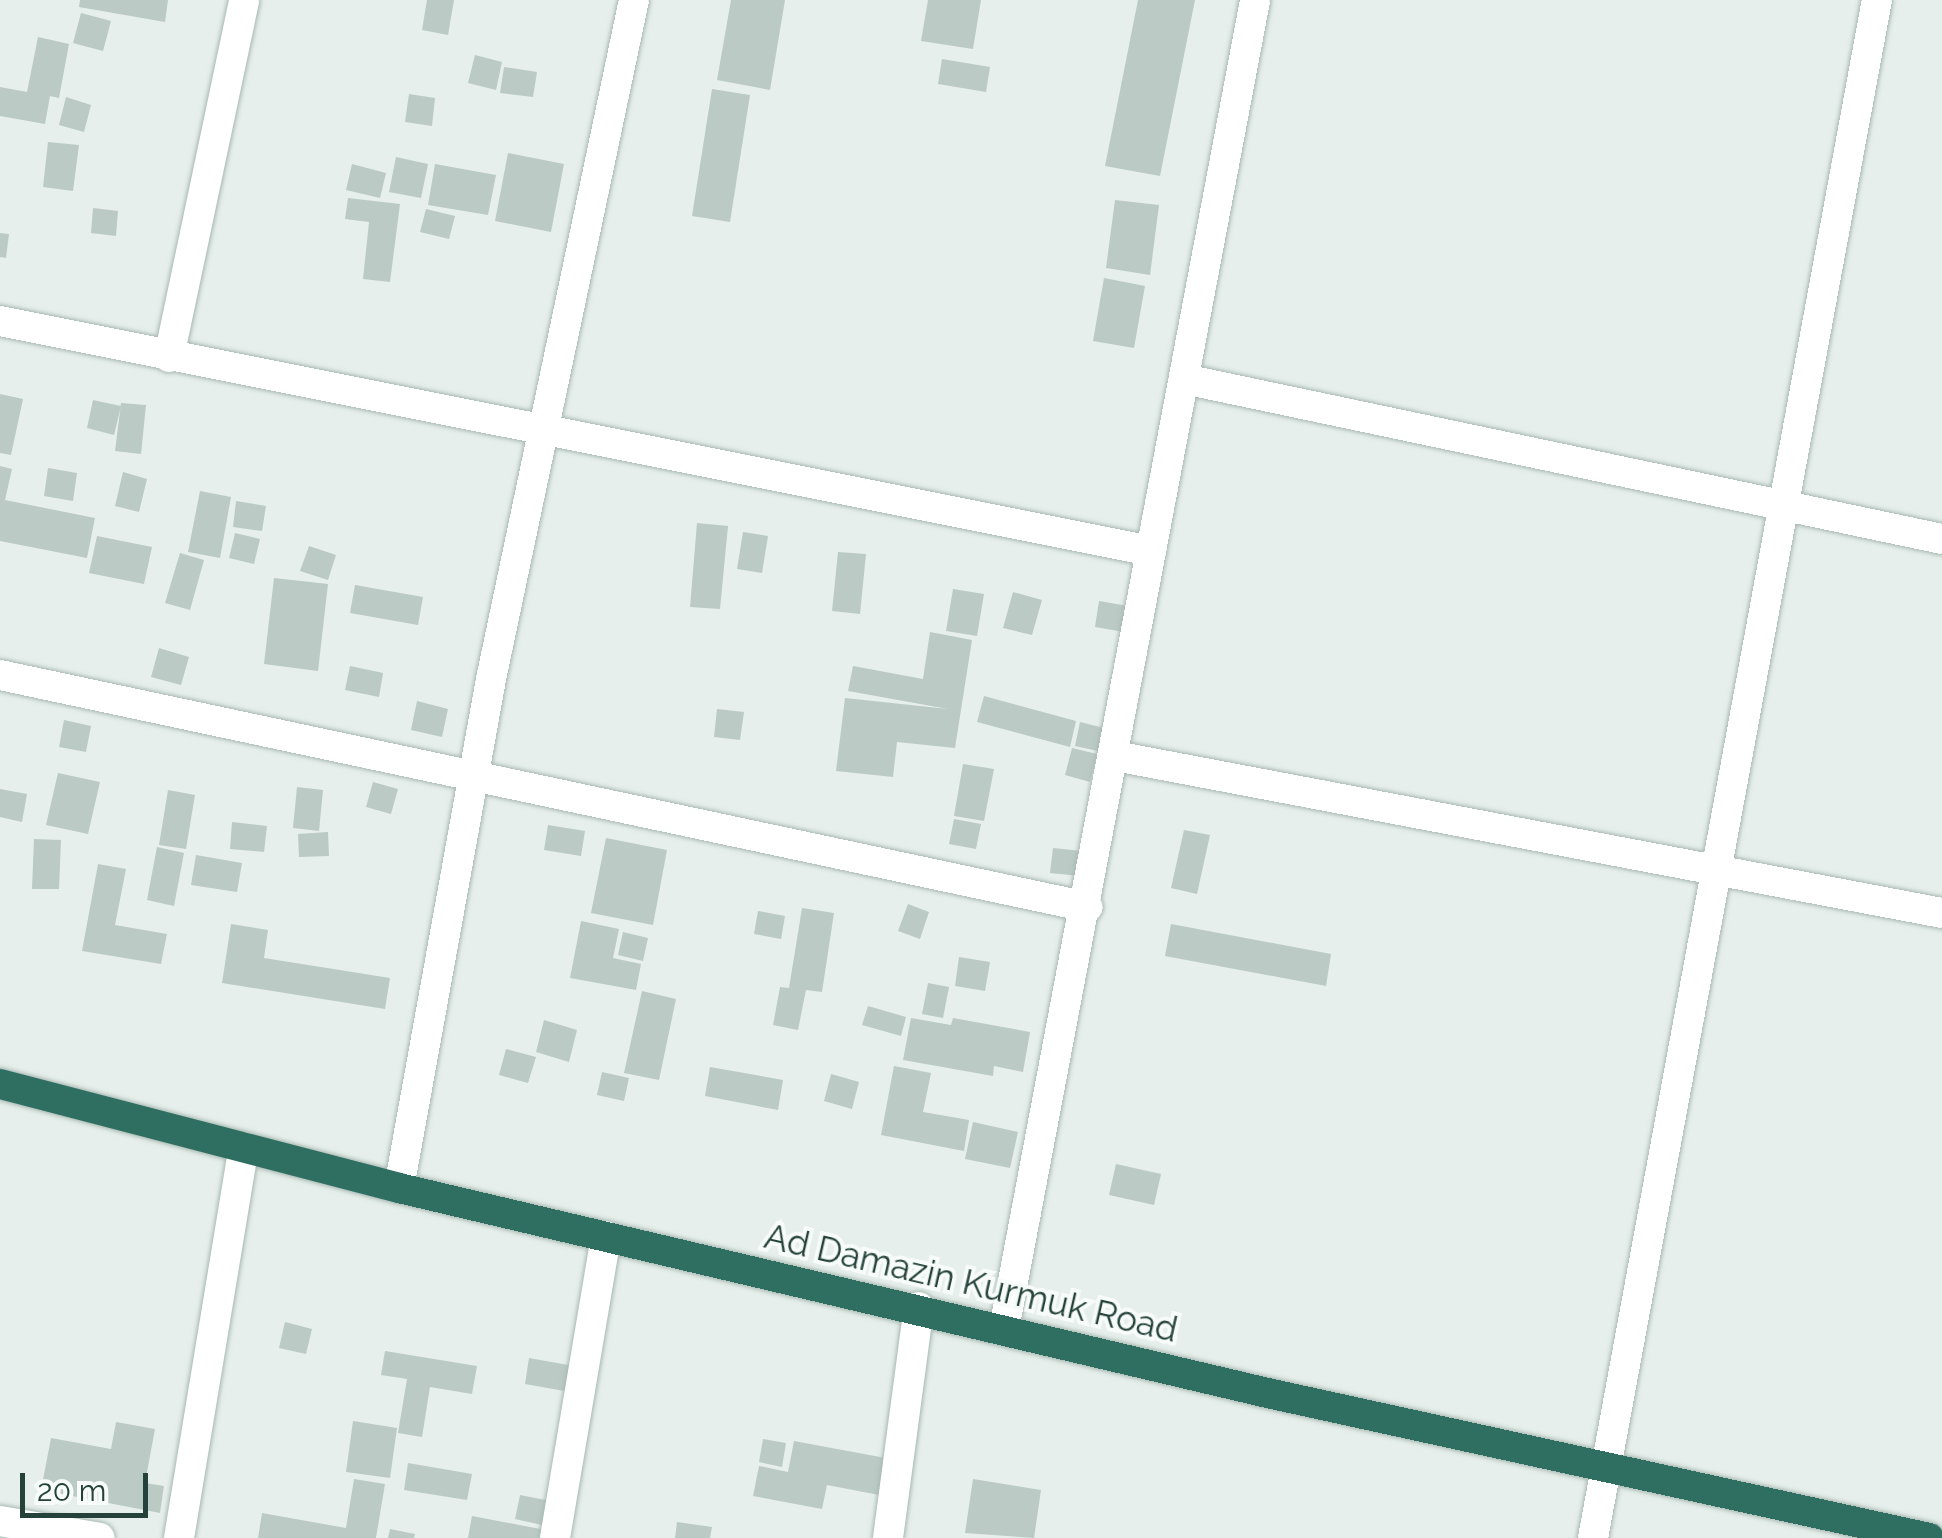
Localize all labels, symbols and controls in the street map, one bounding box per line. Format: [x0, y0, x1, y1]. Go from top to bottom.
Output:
street label: Ad Damazin Kurmuk Road [760, 1215, 1182, 1351]
scale bar [25, 1453, 152, 1515]
text: 20 m [37, 1473, 106, 1508]

